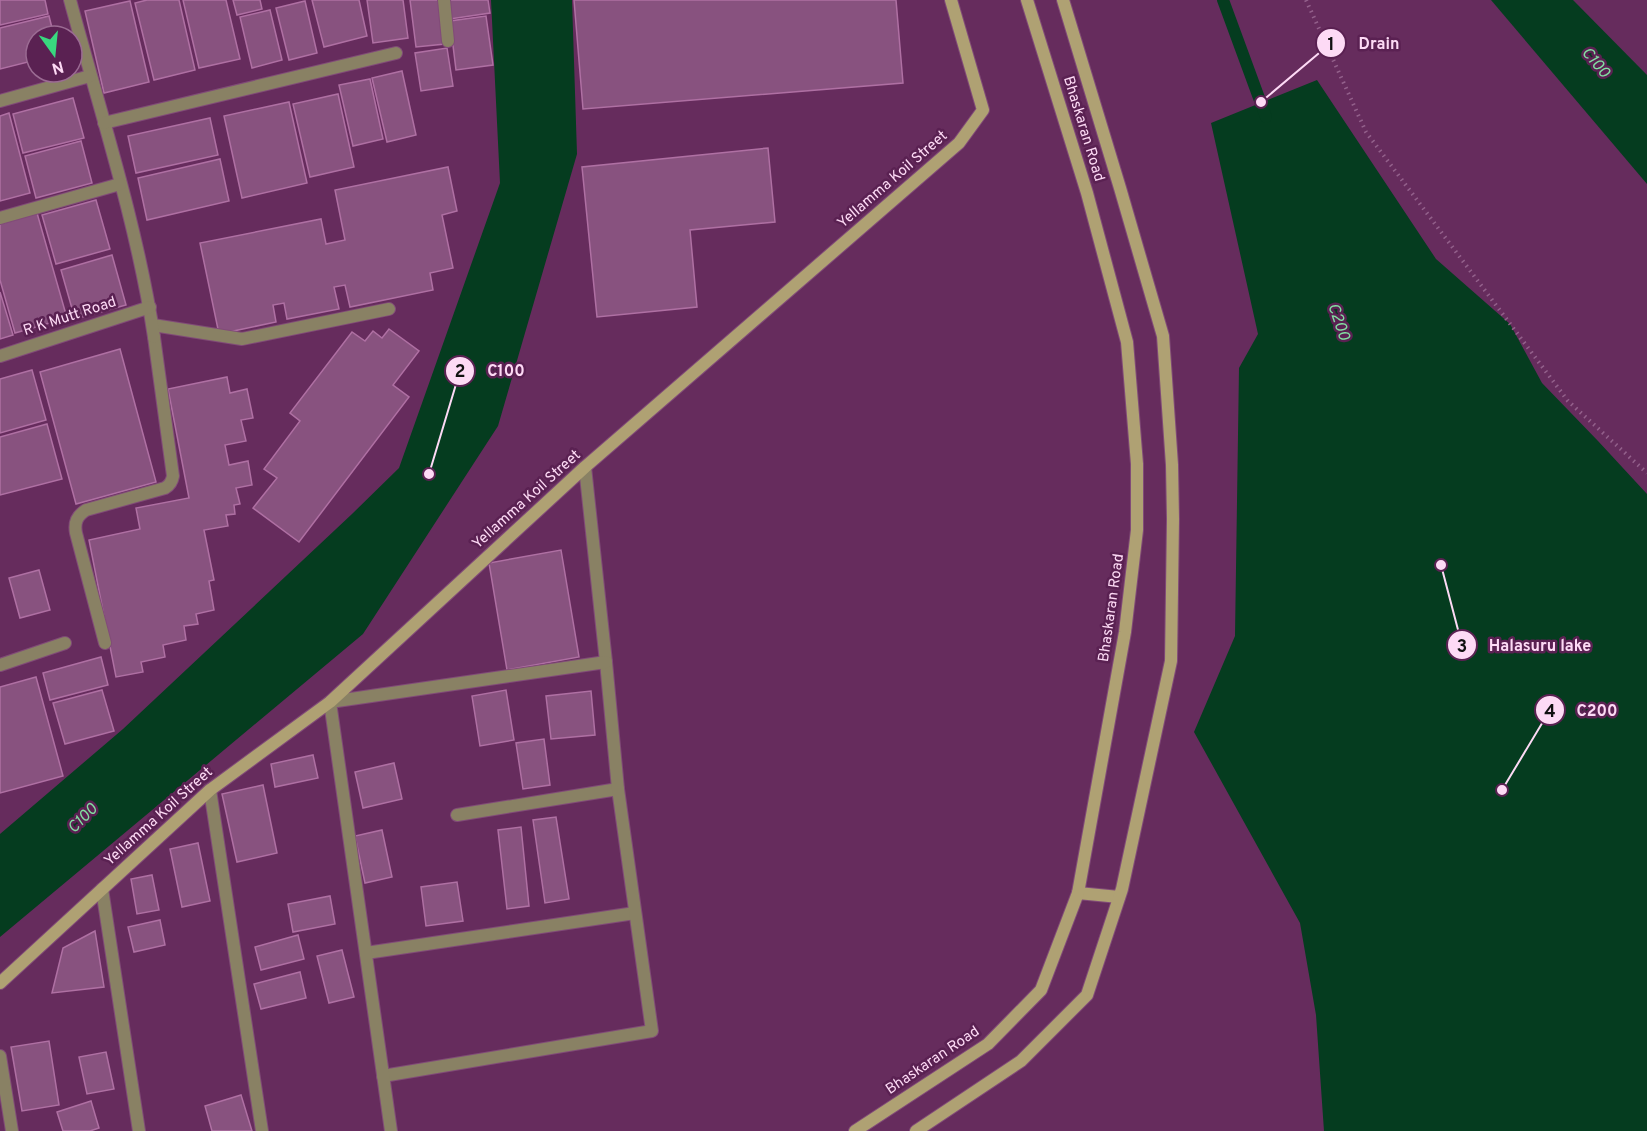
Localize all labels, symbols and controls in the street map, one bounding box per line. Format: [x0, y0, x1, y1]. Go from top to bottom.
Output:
north arrow [24, 24, 84, 84]
callout: Drain [1316, 26, 1411, 60]
text: 1 [1327, 34, 1335, 57]
text: Drain [1359, 35, 1399, 55]
water label: C100 [1576, 43, 1614, 83]
text: N [49, 55, 66, 78]
street label: Bhaskaran Road [1058, 74, 1108, 184]
street label: Yellamma Koil Street [834, 127, 952, 233]
street label: R K Mutt Road [21, 293, 119, 341]
water label: C200 [1322, 301, 1354, 344]
callout: C100 [445, 354, 537, 388]
text: 2 [454, 361, 466, 384]
text: C100 [487, 362, 525, 382]
street label: Yellamma Koil Street [469, 446, 585, 554]
street label: Bhaskaran Road [1095, 553, 1129, 663]
callout: Halasuru lake [1447, 628, 1603, 662]
text: 3 [1457, 636, 1467, 659]
text: Halasuru lake [1489, 637, 1591, 657]
callout: C200 [1535, 693, 1630, 727]
text: 4 [1544, 701, 1556, 724]
text: C200 [1576, 702, 1618, 722]
street label: Yellamma Koil Street [101, 763, 217, 871]
water label: C100 [64, 800, 102, 838]
street label: Bhaskaran Road [882, 1023, 984, 1099]

